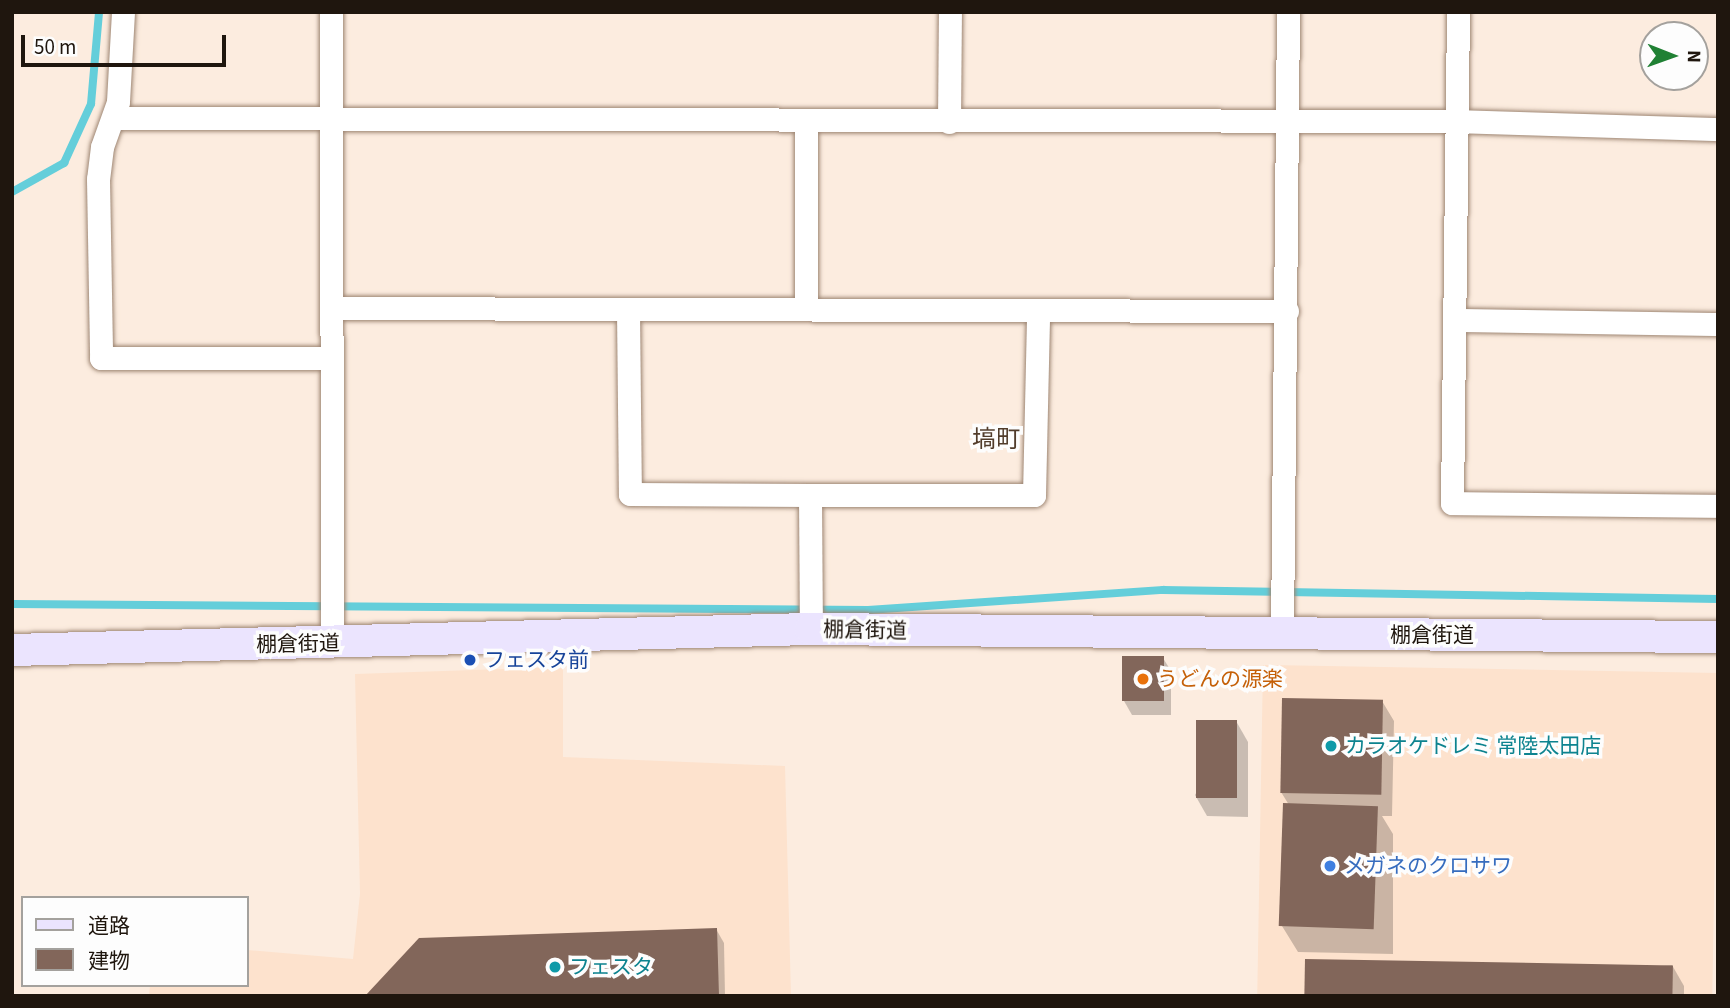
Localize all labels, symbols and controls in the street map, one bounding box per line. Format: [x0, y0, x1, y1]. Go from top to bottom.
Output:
scale bar [24, 21, 229, 65]
north arrow [1639, 21, 1709, 91]
text: 50 m [34, 32, 76, 62]
text: N [1680, 50, 1707, 63]
district label: 塙町 [972, 426, 1020, 454]
street label: 棚倉街道 [823, 617, 907, 643]
street label: 棚倉街道 [1390, 622, 1474, 648]
street label: 棚倉街道 [256, 631, 340, 657]
place label: フェスタ前 [484, 647, 589, 673]
marker: フェスタ前 [462, 652, 478, 668]
place label: うどんの源楽 [1157, 666, 1283, 692]
marker: うどんの源楽 [1135, 671, 1151, 687]
place label: カラオケドレミ 常陸太田店 [1345, 733, 1601, 759]
marker: カラオケドレミ 常陸太田店 [1323, 738, 1339, 754]
place label: メガネのクロサワ [1344, 853, 1512, 879]
marker: メガネのクロサワ [1322, 858, 1338, 874]
legend [21, 896, 248, 987]
text: 道路 [88, 911, 130, 941]
text: 建物 [88, 946, 130, 976]
place label: フェスタ [569, 954, 653, 980]
marker: フェスタ [547, 959, 563, 975]

